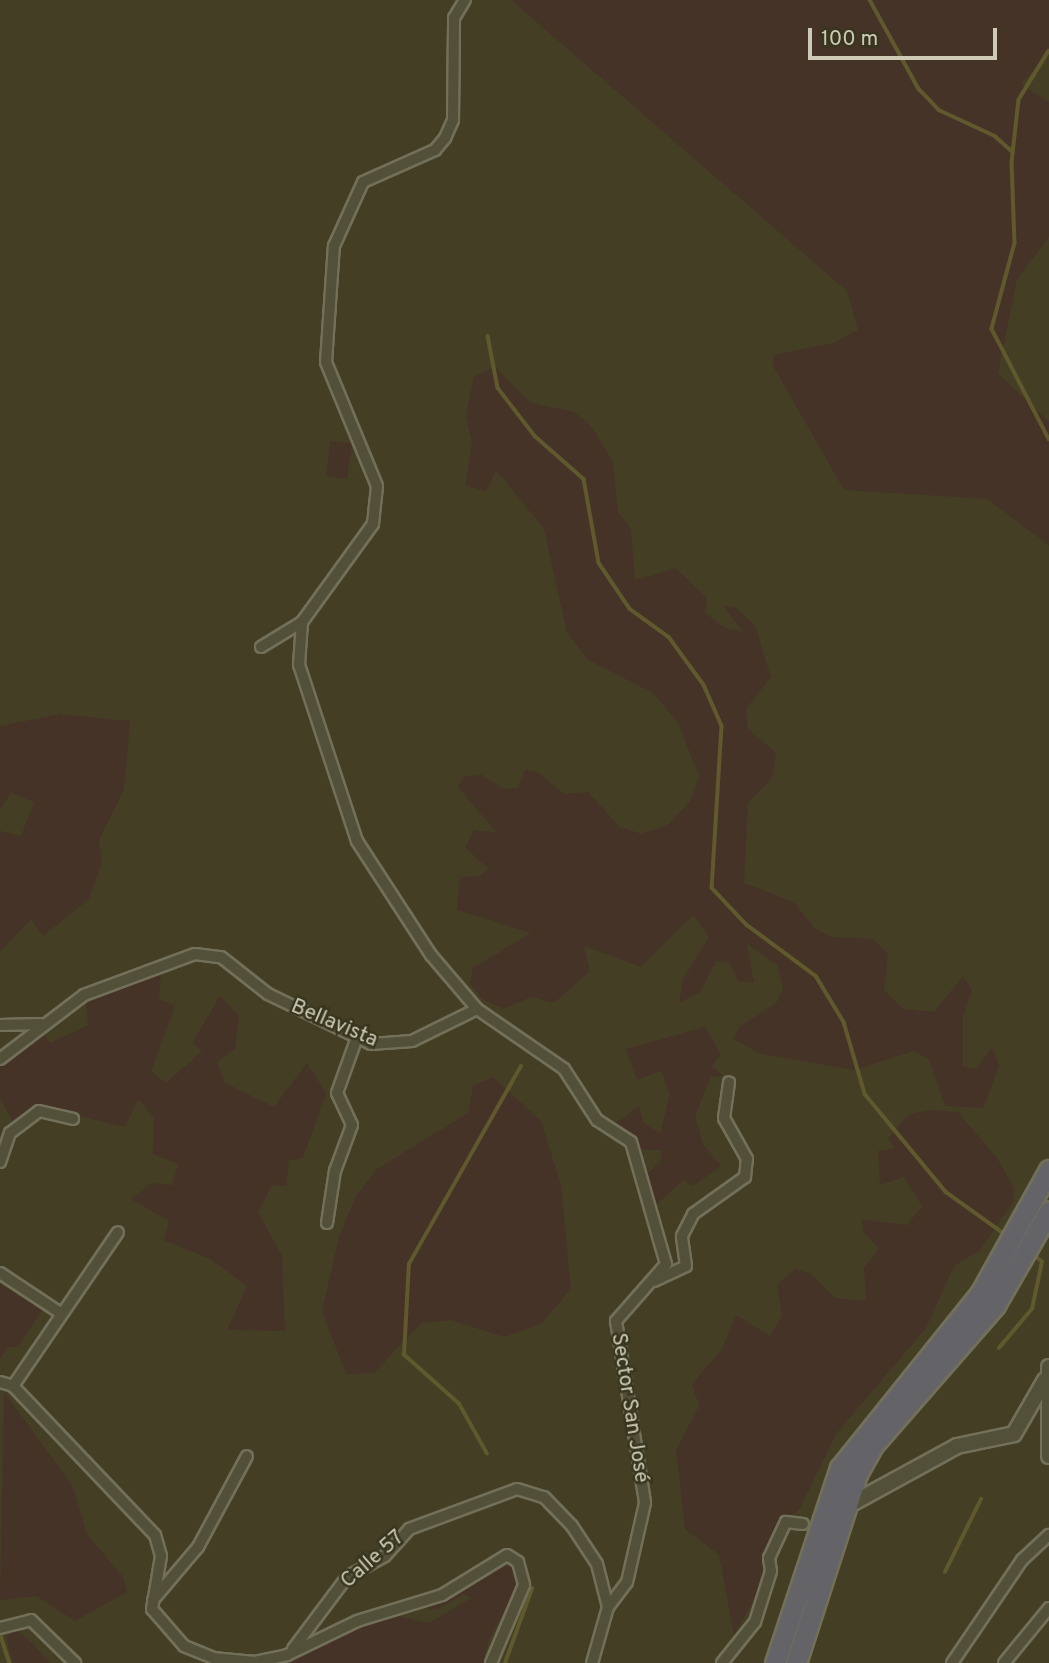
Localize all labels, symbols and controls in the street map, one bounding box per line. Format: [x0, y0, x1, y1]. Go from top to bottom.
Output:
scale bar [811, 14, 1000, 58]
text: 100 m [821, 26, 878, 53]
street label: Bellavista [287, 994, 381, 1054]
street label: Sector San José [605, 1331, 653, 1485]
street label: Calle 57 [336, 1526, 410, 1594]

